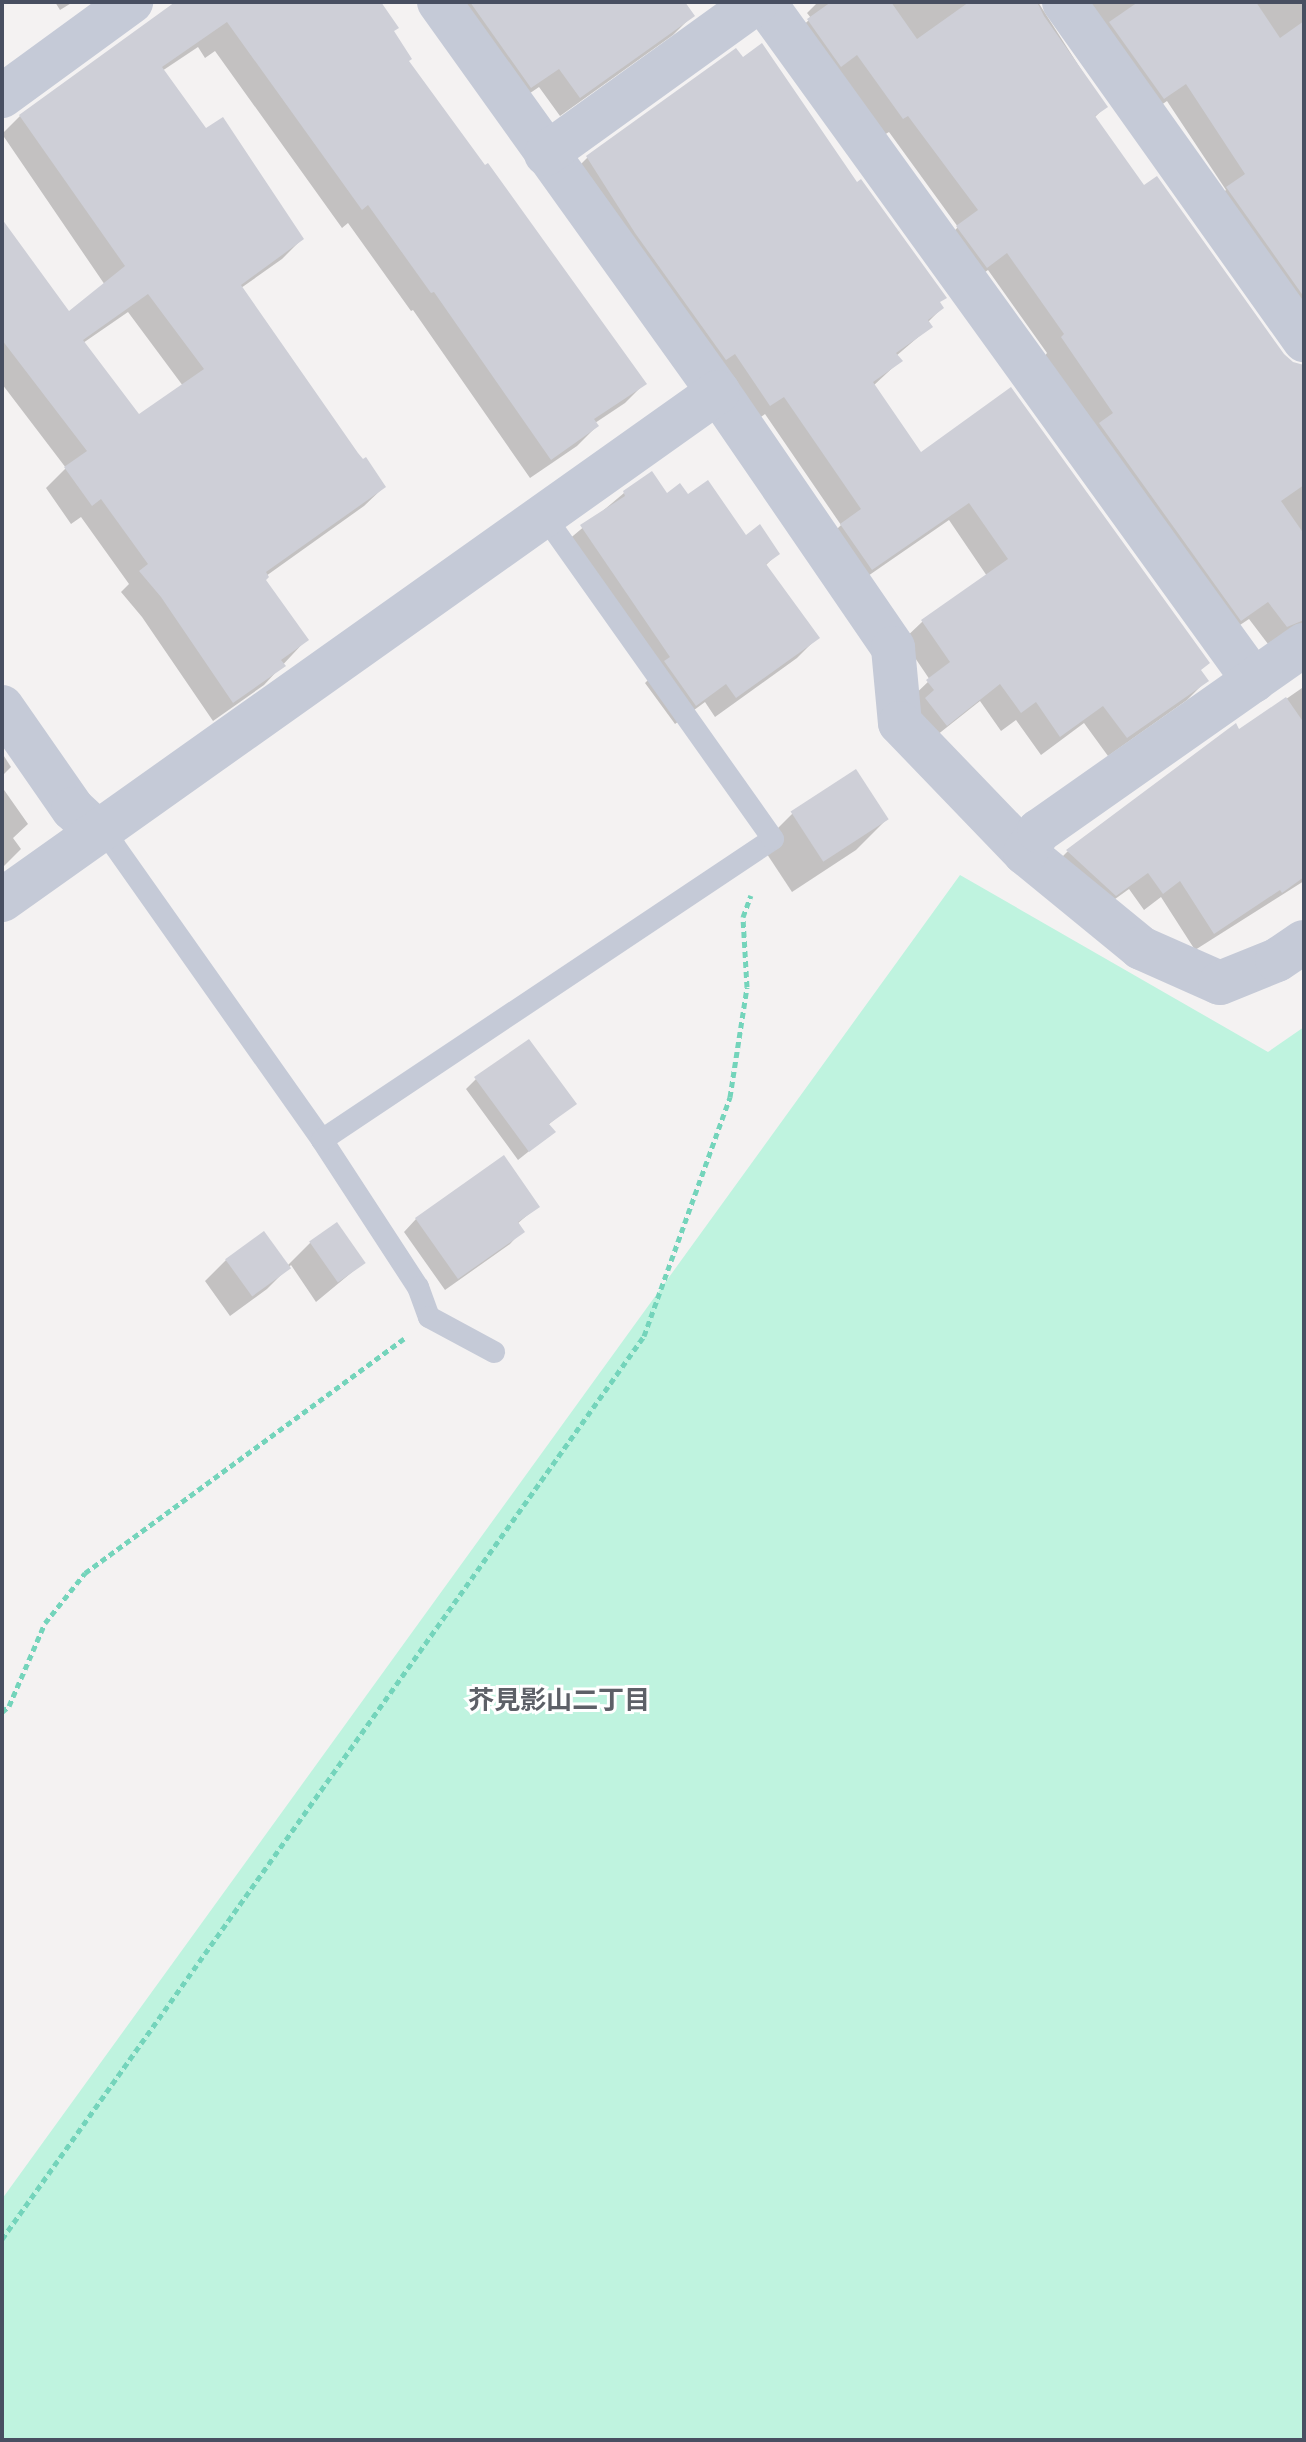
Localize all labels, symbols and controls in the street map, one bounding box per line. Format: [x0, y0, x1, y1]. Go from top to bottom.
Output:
district label: 芥見影山二丁目 [468, 1685, 650, 1717]

